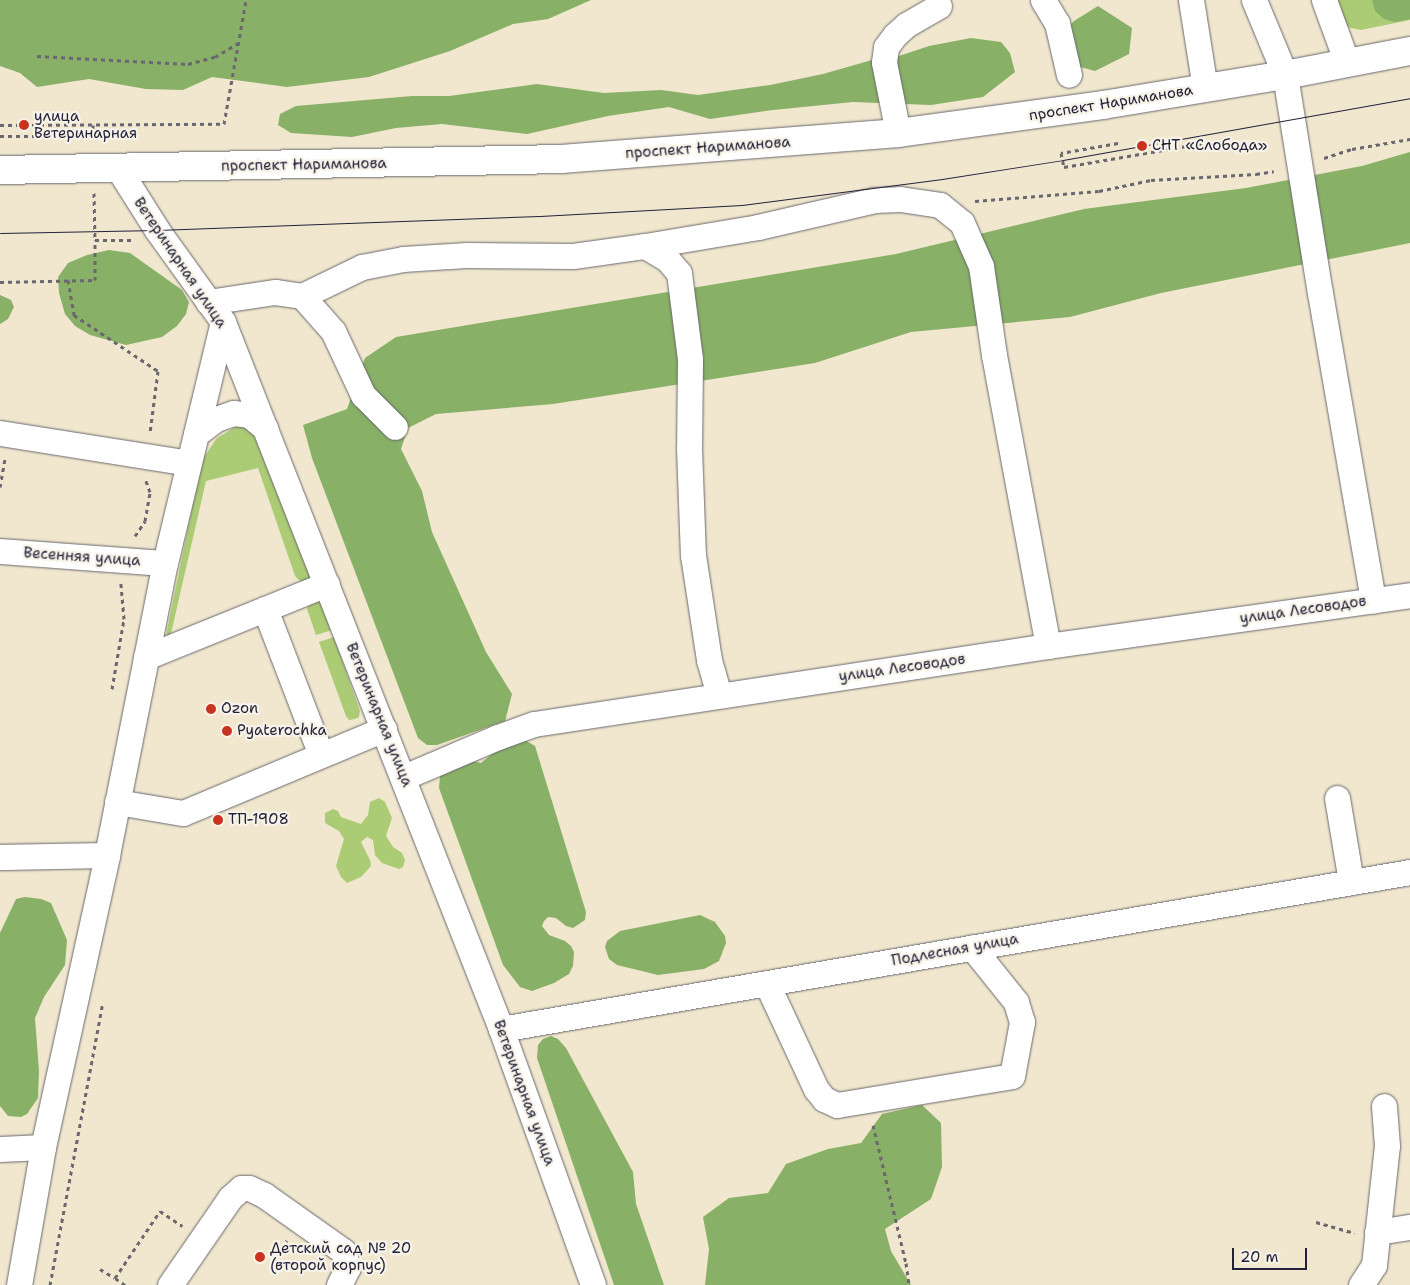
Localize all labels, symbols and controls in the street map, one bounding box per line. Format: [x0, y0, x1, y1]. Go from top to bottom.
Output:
street label: проспект Нариманова [1028, 81, 1194, 125]
place label: улица Ветеринарная [34, 107, 137, 142]
marker: улица Ветеринарная [18, 119, 30, 131]
street label: проспект Нариманова [625, 133, 791, 163]
place label: СНТ «Слобода» [1152, 137, 1267, 155]
marker: СНТ «Слобода» [1136, 140, 1148, 152]
street label: проспект Нариманова [221, 155, 387, 175]
street label: Ветеринарная улица [130, 194, 230, 332]
street label: Весенняя улица [23, 544, 141, 570]
street label: улица Лесоводов [1239, 592, 1367, 628]
street label: Ветеринарная улица [342, 640, 416, 790]
street label: улица Лесоводов [838, 650, 966, 686]
place label: Ozon [221, 700, 258, 718]
marker: Ozon [205, 703, 217, 715]
place label: Pyaterochka [237, 722, 327, 740]
marker: Pyaterochka [221, 725, 233, 737]
place label: ТП-1908 [228, 811, 289, 829]
marker: ТП-1908 [212, 814, 224, 826]
street label: Подлесная улица [890, 930, 1020, 970]
street label: Ветеринарная улица [489, 1018, 559, 1168]
scale bar [1235, 1238, 1310, 1270]
place label: Детский сад № 20 (второй корпус) [270, 1239, 411, 1274]
text: 20 m [1240, 1247, 1279, 1267]
marker: Детский сад № 20 (второй корпус) [254, 1251, 266, 1263]

